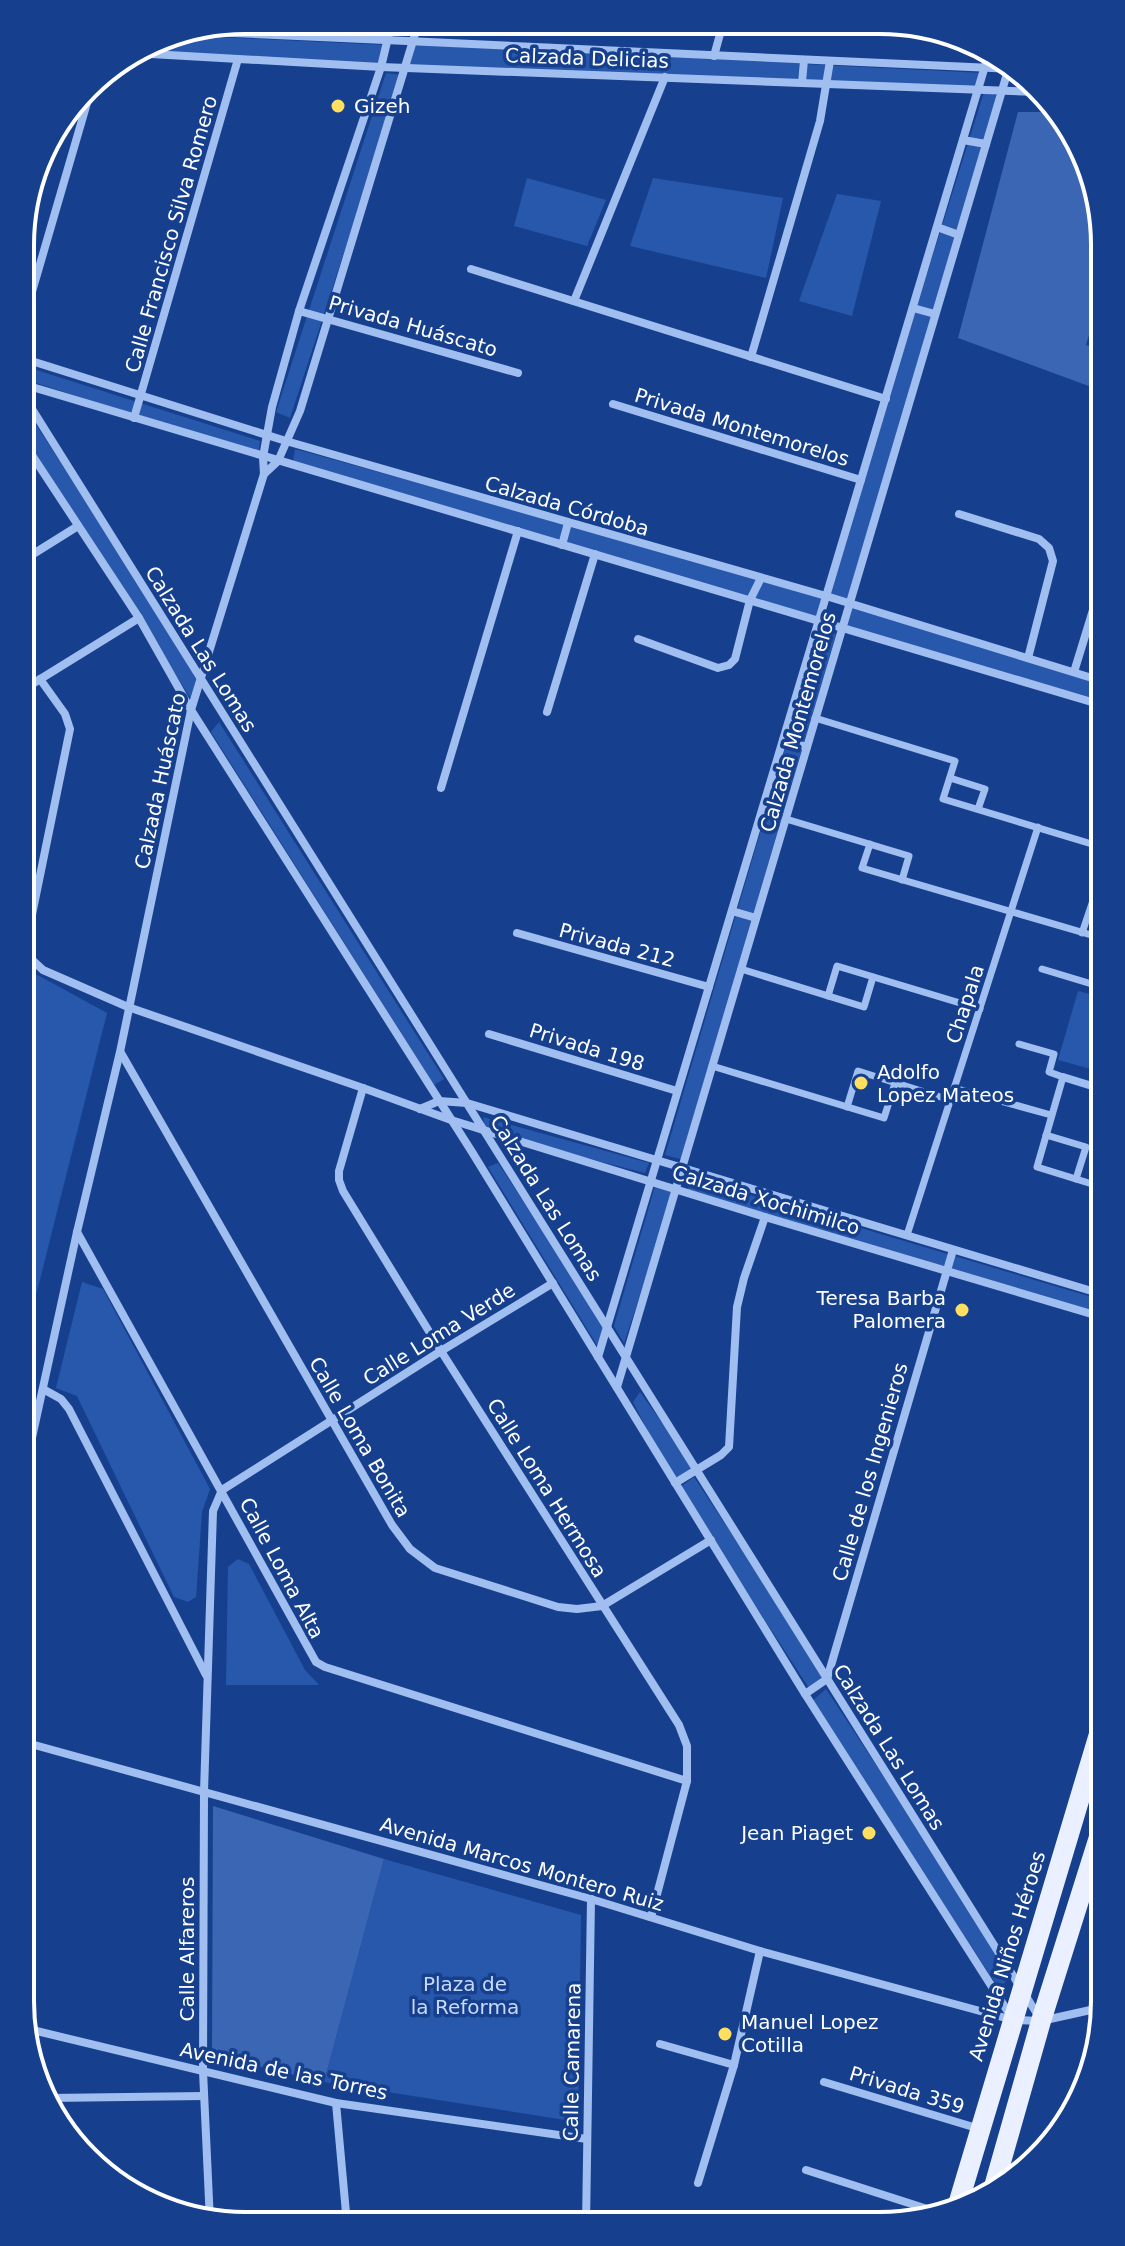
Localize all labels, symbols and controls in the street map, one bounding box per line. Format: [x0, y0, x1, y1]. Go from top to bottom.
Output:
street label: Calzada Delicias [505, 43, 669, 73]
street label: Calle Francisco Silva Romero [120, 93, 222, 375]
place label: Gizeh [354, 94, 411, 118]
marker: Gizeh [329, 97, 347, 115]
street label: Privada Huáscato [326, 290, 500, 362]
street label: Privada Montemorelos [632, 383, 852, 471]
street label: Calzada Córdoba [482, 471, 652, 541]
street label: Calzada Las Lomas [140, 562, 262, 736]
street label: Calzada Montemorelos [755, 609, 841, 835]
street label: Calzada Huáscato [130, 691, 190, 871]
street label: Privada 212 [556, 918, 678, 972]
street label: Chapala [941, 961, 989, 1047]
street label: Privada 198 [527, 1018, 647, 1076]
place label: Adolfo Lopez Mateos [877, 1060, 1014, 1107]
marker: Adolfo Lopez Mateos [852, 1074, 870, 1092]
street label: Calzada Las Lomas [485, 1111, 607, 1285]
street label: Calzada Xochimilco [669, 1160, 863, 1240]
street label: Calle Loma Verde [359, 1278, 519, 1390]
place label: Teresa Barba Palomera [816, 1286, 946, 1333]
marker: Teresa Barba Palomera [953, 1301, 971, 1319]
street label: Calle Loma Bonita [304, 1352, 416, 1522]
street label: Calle de los Ingenieros [827, 1360, 913, 1584]
street label: Calle Loma Hermosa [482, 1394, 612, 1582]
street label: Calle Loma Alta [235, 1493, 329, 1643]
street label: Calzada Las Lomas [828, 1660, 950, 1834]
street label: Avenida Marcos Montero Ruiz [377, 1812, 667, 1916]
place label: Jean Piaget [739, 1821, 853, 1845]
marker: Jean Piaget [860, 1824, 878, 1842]
street label: Avenida Niños Héroes [964, 1848, 1050, 2064]
street label: Calle Alfareros [175, 1876, 199, 2022]
park label: Plaza de la Reforma [411, 1972, 519, 2019]
street label: Calle Camarena [559, 1982, 585, 2142]
place label: Manuel Lopez Cotilla [741, 2010, 879, 2057]
marker: Manuel Lopez Cotilla [716, 2025, 734, 2043]
street label: Avenida de las Torres [178, 2037, 390, 2105]
street label: Privada 359 [847, 2061, 967, 2119]

